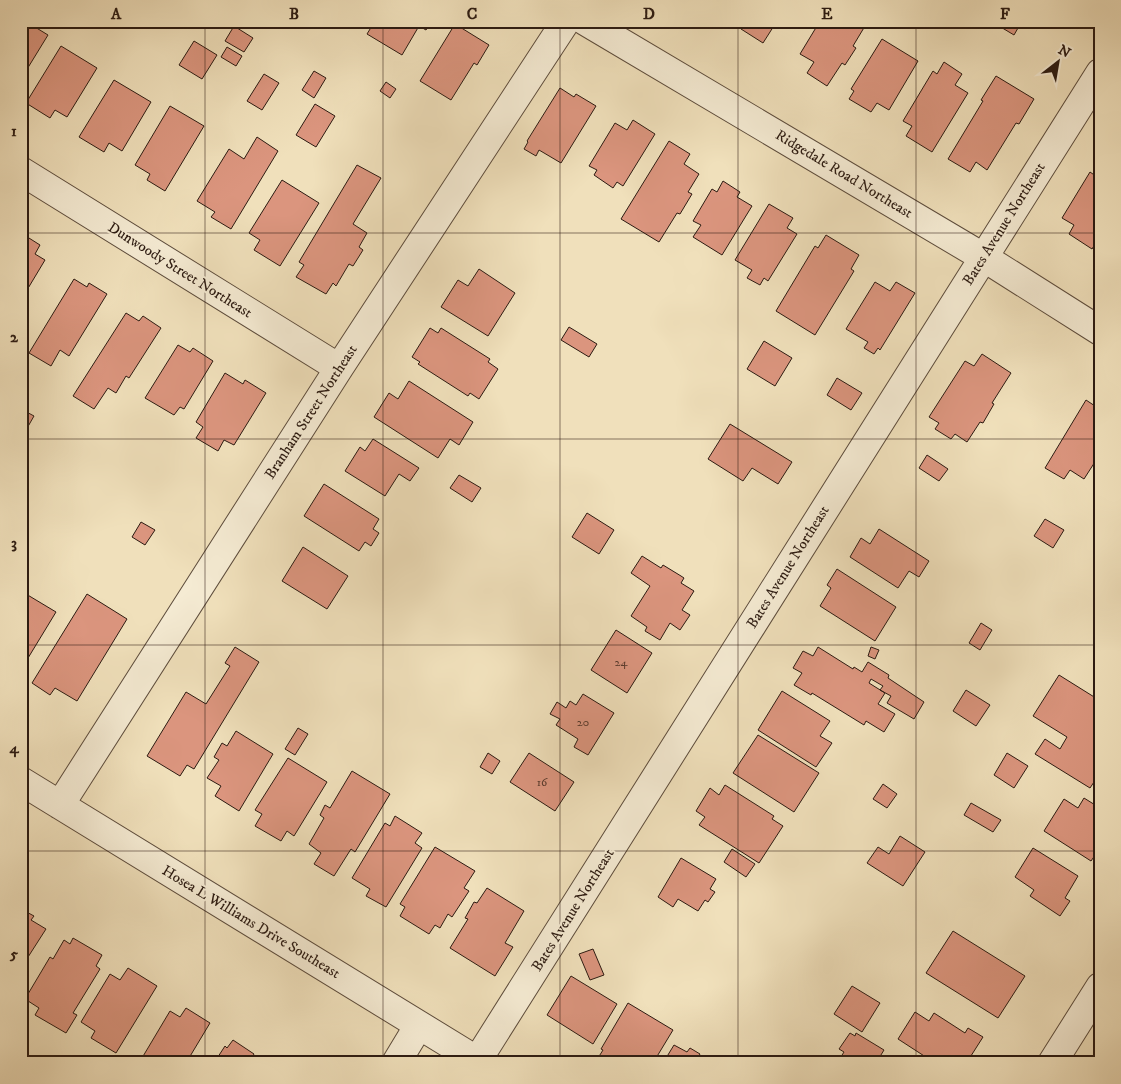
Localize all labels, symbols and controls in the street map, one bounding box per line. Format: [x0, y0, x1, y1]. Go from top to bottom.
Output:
text: A [110, 4, 122, 24]
text: B [289, 4, 299, 24]
text: C [467, 4, 477, 24]
text: D [643, 4, 655, 24]
text: E [821, 4, 833, 24]
text: F [1000, 4, 1010, 24]
north arrow [1034, 38, 1084, 88]
text: N [1055, 41, 1074, 63]
text: 1 [11, 121, 17, 141]
street label: Ridgedale Road Northeast [772, 126, 916, 223]
street label: Bates Avenue Northeast [958, 159, 1050, 289]
street label: Dunwoody Street Northeast [104, 218, 256, 322]
text: 2 [10, 327, 19, 347]
street label: Branham Street Northeast [260, 341, 362, 483]
street label: Bates Avenue Northeast [742, 502, 834, 632]
text: 3 [11, 533, 17, 553]
house number: 24 [615, 655, 628, 670]
house number: 20 [577, 715, 589, 730]
text: 4 [8, 738, 19, 758]
house number: 16 [537, 775, 548, 790]
street label: Bates Avenue Northeast [527, 845, 619, 975]
street label: Hosea L Williams Drive Southeast [158, 861, 344, 983]
text: 5 [9, 944, 18, 964]

